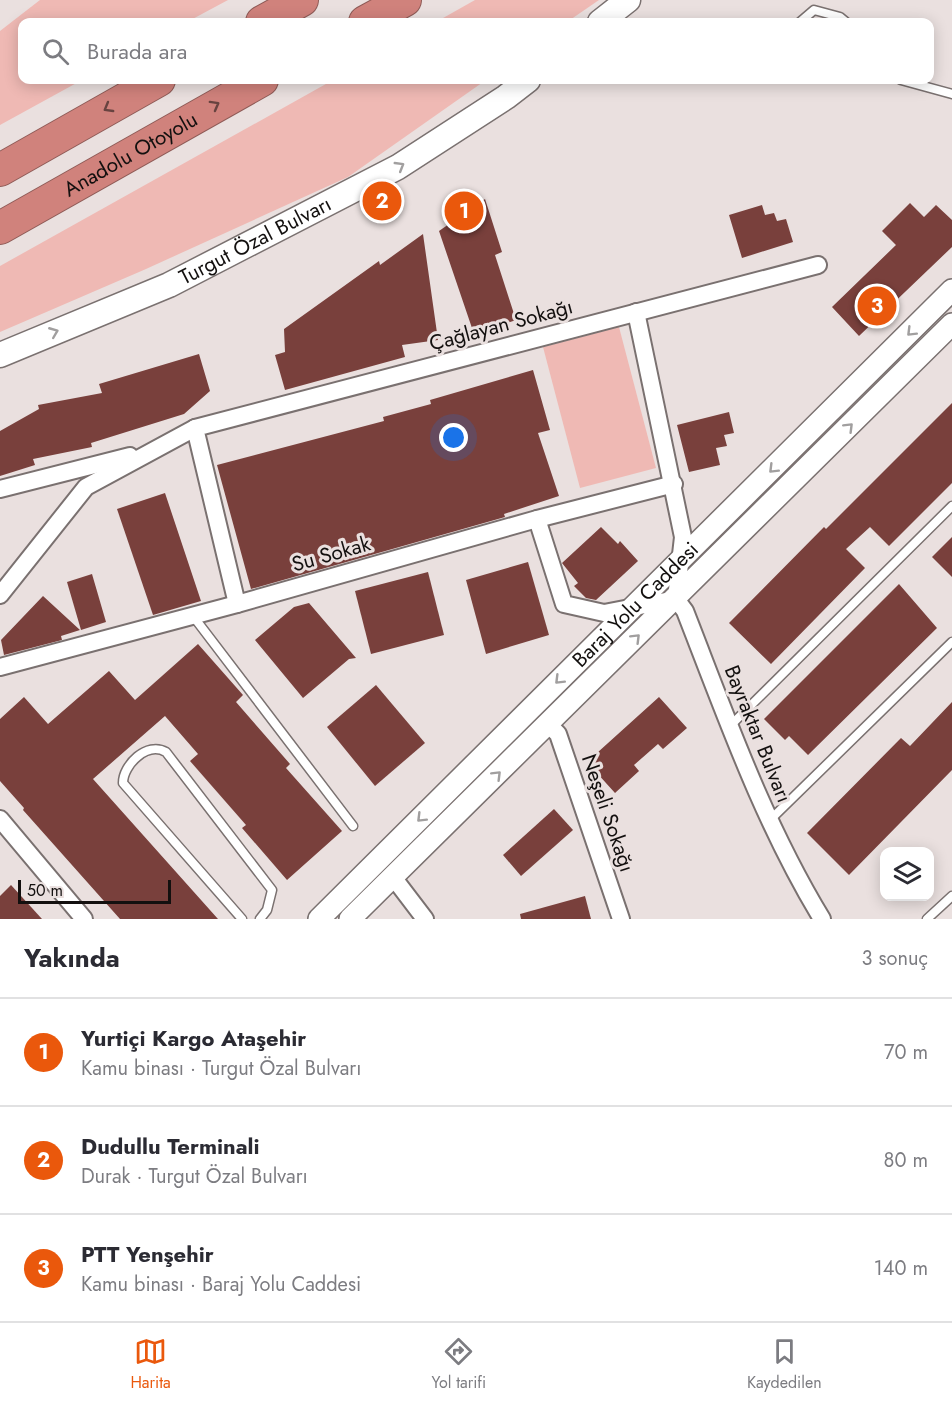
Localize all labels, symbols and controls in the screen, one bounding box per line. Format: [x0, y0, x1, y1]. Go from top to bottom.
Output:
search box [18, 18, 934, 84]
icon: search [39, 35, 72, 68]
text: Burada ara [87, 35, 187, 67]
one-way arrow [103, 101, 114, 112]
one-way arrow [209, 101, 219, 113]
street label: Anadolu Otoyolu [58, 104, 203, 204]
one-way arrow [394, 162, 404, 173]
pin: 2 [362, 178, 401, 224]
pin: 1 [444, 188, 484, 234]
street label: Turgut Özal Bulvarı [174, 189, 337, 292]
pin: 3 [858, 284, 896, 328]
street label: Çağlayan Sokağı [426, 291, 576, 359]
one-way arrow [907, 324, 918, 335]
one-way arrow [47, 327, 58, 339]
your location [439, 423, 468, 452]
one-way arrow [841, 423, 852, 434]
one-way arrow [769, 462, 780, 473]
street label: Su Sokak [288, 528, 375, 579]
street label: Baraj Yolu Caddesi [565, 535, 705, 674]
one-way arrow [629, 634, 639, 645]
street label: Bayraktar Bulvarı [717, 661, 799, 807]
one-way arrow [556, 673, 567, 684]
street label: Neşeli Sokağı [574, 750, 642, 876]
one-way arrow [489, 771, 500, 782]
one-way arrow [417, 810, 428, 821]
map controls [880, 847, 934, 901]
button: layers [880, 847, 934, 901]
scale bar [18, 877, 171, 904]
text: 50 m [27, 879, 63, 902]
text: Yakında [24, 939, 120, 977]
text: 3 sonuç [862, 944, 928, 973]
text: Yurtiçi Kargo Ataşehir [81, 1022, 306, 1054]
text: 1 [38, 1038, 49, 1067]
text: 70 m [884, 1038, 928, 1067]
text: Kamu binası · Turgut Özal Bulvarı [81, 1054, 361, 1083]
text: Dudullu Terminali [81, 1130, 260, 1162]
text: 2 [37, 1146, 50, 1175]
text: 80 m [883, 1146, 928, 1175]
text: Durak · Turgut Özal Bulvarı [81, 1162, 308, 1191]
text: PTT Yenşehir [81, 1238, 214, 1270]
text: 3 [37, 1254, 50, 1283]
text: 140 m [874, 1254, 928, 1283]
text: Kamu binası · Baraj Yolu Caddesi [81, 1270, 361, 1299]
tab: Harita [130, 1335, 171, 1394]
tab: Yol tarifi [432, 1335, 486, 1394]
tab: Kaydedilen [747, 1335, 822, 1394]

